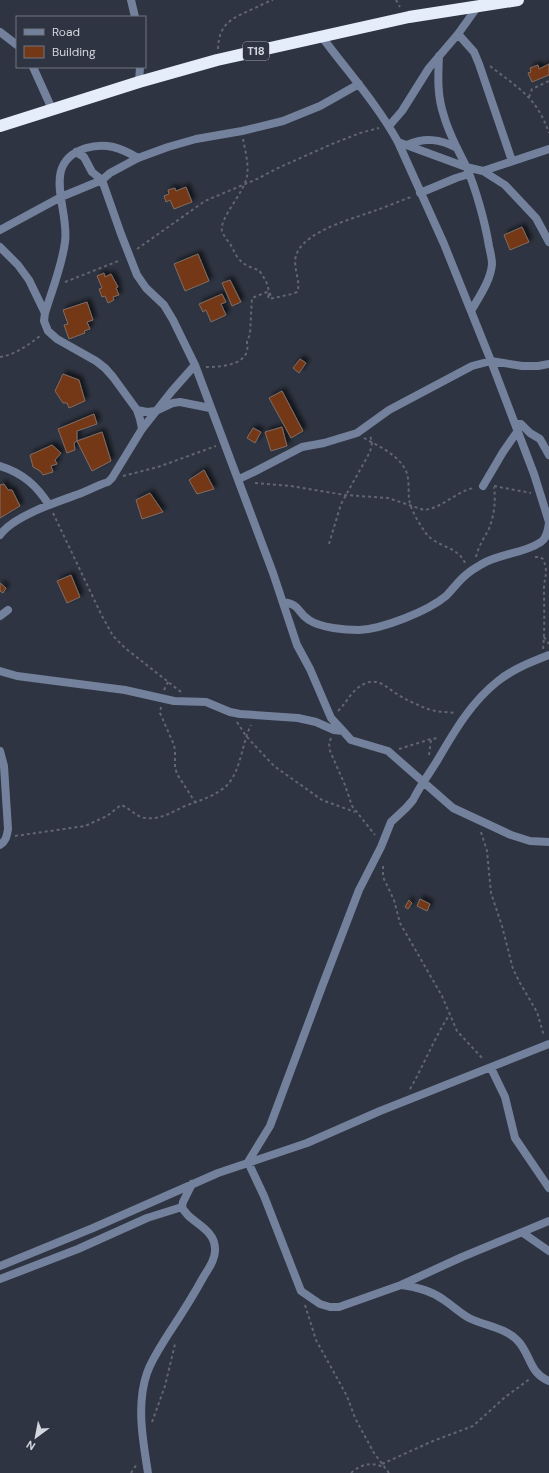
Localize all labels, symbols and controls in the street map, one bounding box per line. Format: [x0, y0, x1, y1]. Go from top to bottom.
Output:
legend [16, 16, 146, 68]
text: Road [52, 24, 80, 40]
road number: T18 [243, 42, 269, 60]
text: Building [52, 44, 96, 60]
north arrow [16, 1417, 56, 1457]
text: N [24, 1437, 38, 1454]

